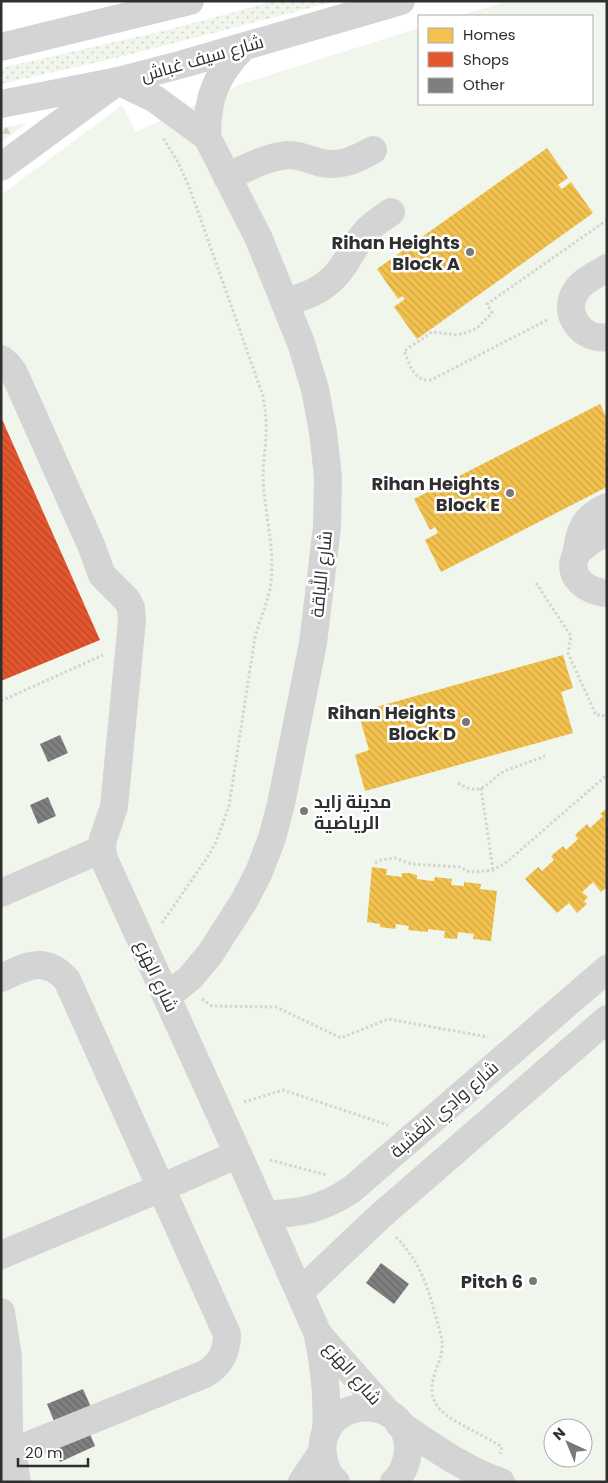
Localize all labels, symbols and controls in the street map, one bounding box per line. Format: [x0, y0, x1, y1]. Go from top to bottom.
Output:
legend [418, 15, 593, 105]
text: Homes [463, 24, 516, 45]
street label: شارع سيف غباش [138, 29, 266, 87]
text: Shops [463, 49, 509, 70]
text: Other [463, 74, 505, 95]
place label: Rihan Heights Block A [331, 230, 460, 276]
marker: Rihan Heights Block A [464, 246, 476, 258]
place label: Rihan Heights Block E [371, 471, 500, 517]
marker: Rihan Heights Block E [504, 487, 516, 499]
street label: شارع اللَّباقة [304, 529, 338, 619]
place label: Rihan Heights Block D [327, 700, 456, 746]
marker: Rihan Heights Block D [460, 716, 472, 728]
place label: مدينة زايد الرياضية [314, 789, 391, 835]
marker: مدينة زايد الرياضية [298, 805, 310, 817]
street label: شارع الهَزع [129, 936, 185, 1016]
street label: شارع وادِي الغَشبة [384, 1055, 505, 1165]
place label: Pitch 6 [461, 1269, 523, 1294]
marker: Pitch 6 [527, 1275, 539, 1287]
street label: شارع الهَزع [318, 1336, 388, 1410]
north arrow [543, 1418, 593, 1468]
text: N [548, 1423, 570, 1444]
scale bar [18, 1436, 88, 1468]
text: 20 m [25, 1442, 63, 1463]

